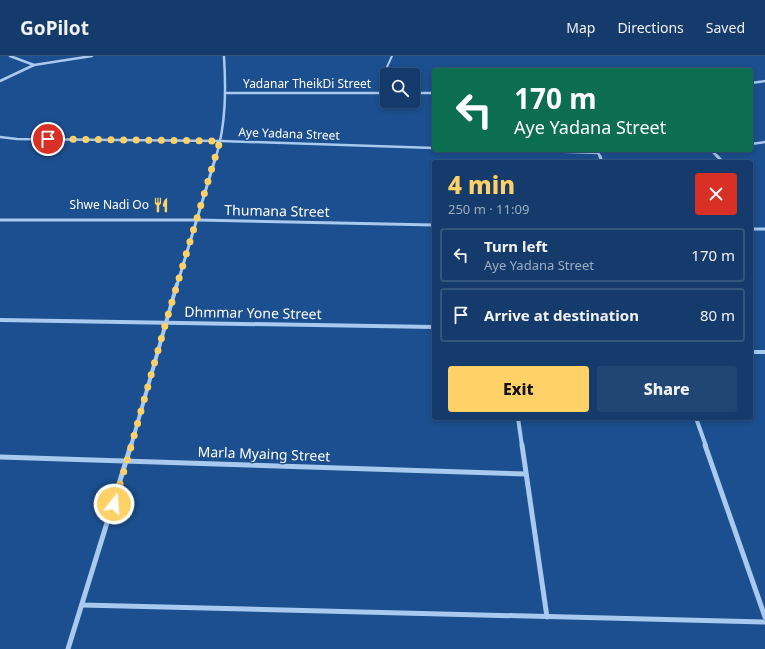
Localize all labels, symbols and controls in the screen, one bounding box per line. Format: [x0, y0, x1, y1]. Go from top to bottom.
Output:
text: GoPilot [20, 15, 89, 41]
text: Map [566, 18, 595, 37]
text: Directions [617, 18, 684, 37]
text: Saved [706, 18, 745, 37]
map controls [380, 68, 420, 108]
button: search [380, 68, 420, 108]
street label: Yadanar TheikDi Street [243, 75, 372, 92]
text: 170 m [514, 79, 597, 117]
icon: left [448, 84, 500, 136]
text: Aye Yadana Street [514, 115, 666, 139]
pin [31, 122, 65, 156]
street label: Aye Yadana Street [238, 123, 341, 144]
icon: arrive [37, 128, 59, 150]
text: 4 min [448, 168, 515, 201]
button: close [695, 173, 737, 215]
place label: Shwe Nadi Oo [70, 196, 149, 213]
restaurant icon: Shwe Nadi Oo [152, 196, 170, 214]
street label: Thumana Street [224, 200, 330, 221]
text: 250 m · 11:09 [448, 200, 529, 218]
text: Turn left [484, 236, 548, 256]
icon: left [450, 244, 472, 266]
text: 170 m [691, 245, 735, 265]
text: Aye Yadana Street [484, 256, 594, 274]
street label: Dhmmar Yone Street [184, 302, 322, 323]
icon: arrive [450, 304, 472, 326]
text: Arrive at destination [484, 305, 639, 325]
text: 80 m [700, 305, 735, 325]
button: Exit [448, 366, 589, 412]
button: Share [597, 366, 737, 412]
street label: Marla Myaing Street [197, 442, 331, 465]
position arrow [93, 483, 135, 525]

